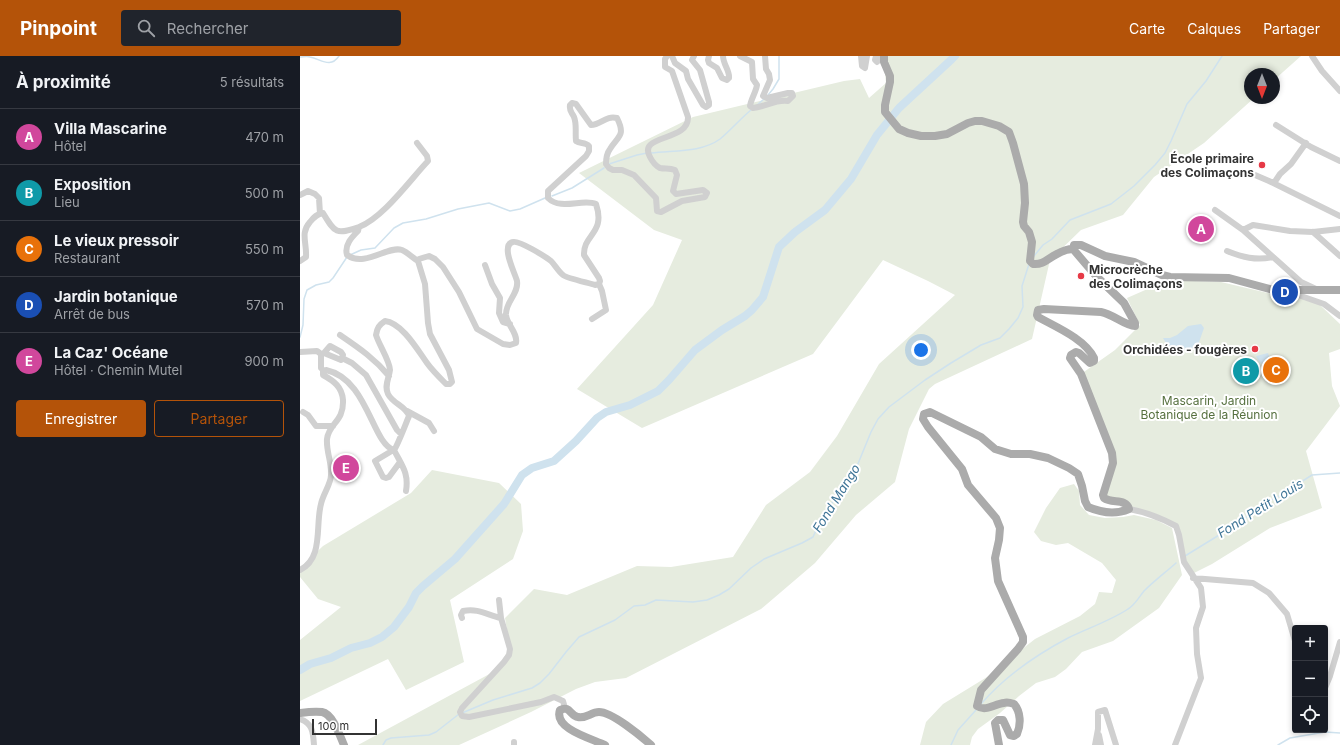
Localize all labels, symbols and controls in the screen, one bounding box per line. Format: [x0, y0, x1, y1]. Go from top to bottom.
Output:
search box [121, 10, 401, 46]
text: Pinpoint [20, 17, 97, 40]
icon: search [135, 17, 157, 39]
text: Rechercher [167, 19, 248, 38]
text: Carte [1129, 20, 1165, 37]
text: Calques [1187, 20, 1241, 37]
text: Partager [1263, 20, 1320, 37]
north arrow [1244, 68, 1280, 104]
text: À proximité [16, 72, 111, 92]
text: 5 résultats [220, 74, 284, 90]
text: Villa Mascarine [54, 119, 167, 138]
text: A [24, 129, 34, 145]
text: 470 m [245, 129, 284, 145]
text: Hôtel [54, 138, 86, 154]
place label: École primaire des Colimaçons [1160, 151, 1254, 180]
marker: École primaire des Colimaçons [1257, 160, 1267, 170]
text: Exposition [54, 175, 131, 194]
text: B [25, 185, 33, 201]
text: 500 m [245, 185, 284, 201]
text: Lieu [54, 194, 80, 210]
pin: A [1188, 214, 1214, 244]
text: Le vieux pressoir [54, 231, 179, 250]
text: C [24, 241, 34, 257]
text: 550 m [245, 241, 284, 257]
text: Restaurant [54, 250, 120, 266]
place label: Microcrèche des Colimaçons [1089, 262, 1183, 291]
marker: Microcrèche des Colimaçons [1076, 271, 1086, 281]
pin: D [1272, 277, 1298, 307]
text: Jardin botanique [54, 287, 178, 306]
text: D [24, 297, 34, 313]
text: 570 m [246, 297, 284, 313]
text: Arrêt de bus [54, 306, 130, 322]
your location [911, 340, 931, 360]
place label: Orchidées - fougères [1123, 342, 1247, 357]
text: La Caz' Océane [54, 343, 168, 362]
marker: Orchidées - fougères [1250, 344, 1260, 354]
text: E [25, 353, 33, 369]
text: 900 m [244, 353, 284, 369]
pin: C [1263, 355, 1289, 385]
pin: B [1233, 356, 1259, 386]
text: Hôtel · Chemin Mutel [54, 362, 182, 378]
park label: Mascarin, Jardin Botanique de la Réunion [1140, 393, 1278, 422]
button: Enregistrer [16, 400, 146, 437]
button: Partager [154, 400, 284, 437]
pin: E [333, 453, 359, 483]
water label: Fond Mango [809, 461, 863, 535]
water label: Fond Petit Louis [1214, 475, 1306, 541]
map controls [1292, 625, 1328, 733]
button: + [1292, 625, 1328, 661]
button: − [1292, 661, 1328, 697]
button: locate [1292, 697, 1328, 733]
scale bar [312, 717, 377, 736]
text: 100 m [318, 719, 349, 733]

